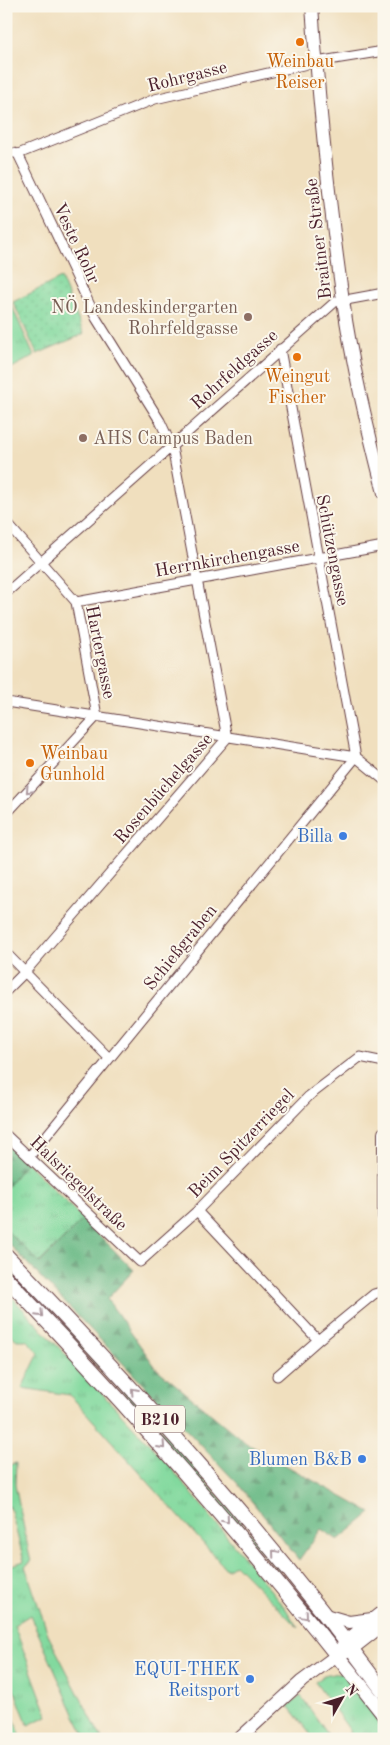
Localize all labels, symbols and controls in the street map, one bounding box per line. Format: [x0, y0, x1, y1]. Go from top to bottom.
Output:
marker: Weinbau Reiser [294, 36, 306, 48]
place label: Weinbau Reiser [266, 53, 334, 92]
street label: Rohrgasse [146, 58, 229, 96]
street label: Braitner Straße [303, 177, 335, 300]
street label: Veste Rohr [50, 200, 103, 287]
place label: NÖ Landeskindergarten Rohrfeldgasse [51, 295, 238, 338]
marker: NÖ Landeskindergarten Rohrfeldgasse [242, 311, 254, 323]
street label: Rohrfeldgasse [188, 326, 282, 413]
marker: Weingut Fischer [291, 351, 303, 363]
place label: Weingut Fischer [264, 368, 330, 407]
place label: AHS Campus Baden [93, 430, 253, 448]
marker: AHS Campus Baden [77, 432, 89, 444]
street label: Schützengasse [312, 493, 352, 607]
street label: Herrnkirchengasse [153, 537, 301, 581]
street label: Hartergasse [82, 604, 118, 701]
street label: Rosenbüchelgasse [111, 730, 216, 847]
place label: Weinbau Gunhold [40, 745, 108, 784]
marker: Weinbau Gunhold [24, 757, 36, 769]
one-way arrow [25, 785, 34, 794]
place label: Billa [297, 828, 333, 846]
marker: Billa [337, 830, 349, 842]
street label: Schießgraben [141, 901, 221, 994]
street label: Beim Spitzerriegel [185, 1086, 298, 1202]
street label: Halsriegelstraße [26, 1133, 130, 1234]
one-way arrow [34, 1308, 43, 1317]
one-way arrow [131, 1387, 140, 1396]
road number: B210 [135, 1406, 185, 1432]
one-way arrow [156, 1440, 165, 1449]
place label: Blumen B&B [249, 1451, 352, 1469]
marker: Blumen B&B [356, 1453, 368, 1465]
one-way arrow [220, 1514, 228, 1523]
one-way arrow [271, 1550, 280, 1559]
one-way arrow [299, 1610, 308, 1619]
place label: EQUI-THEK Reitsport [134, 1661, 240, 1700]
north arrow [318, 1672, 368, 1722]
marker: EQUI-THEK Reitsport [244, 1673, 256, 1685]
text: N [343, 1682, 360, 1699]

